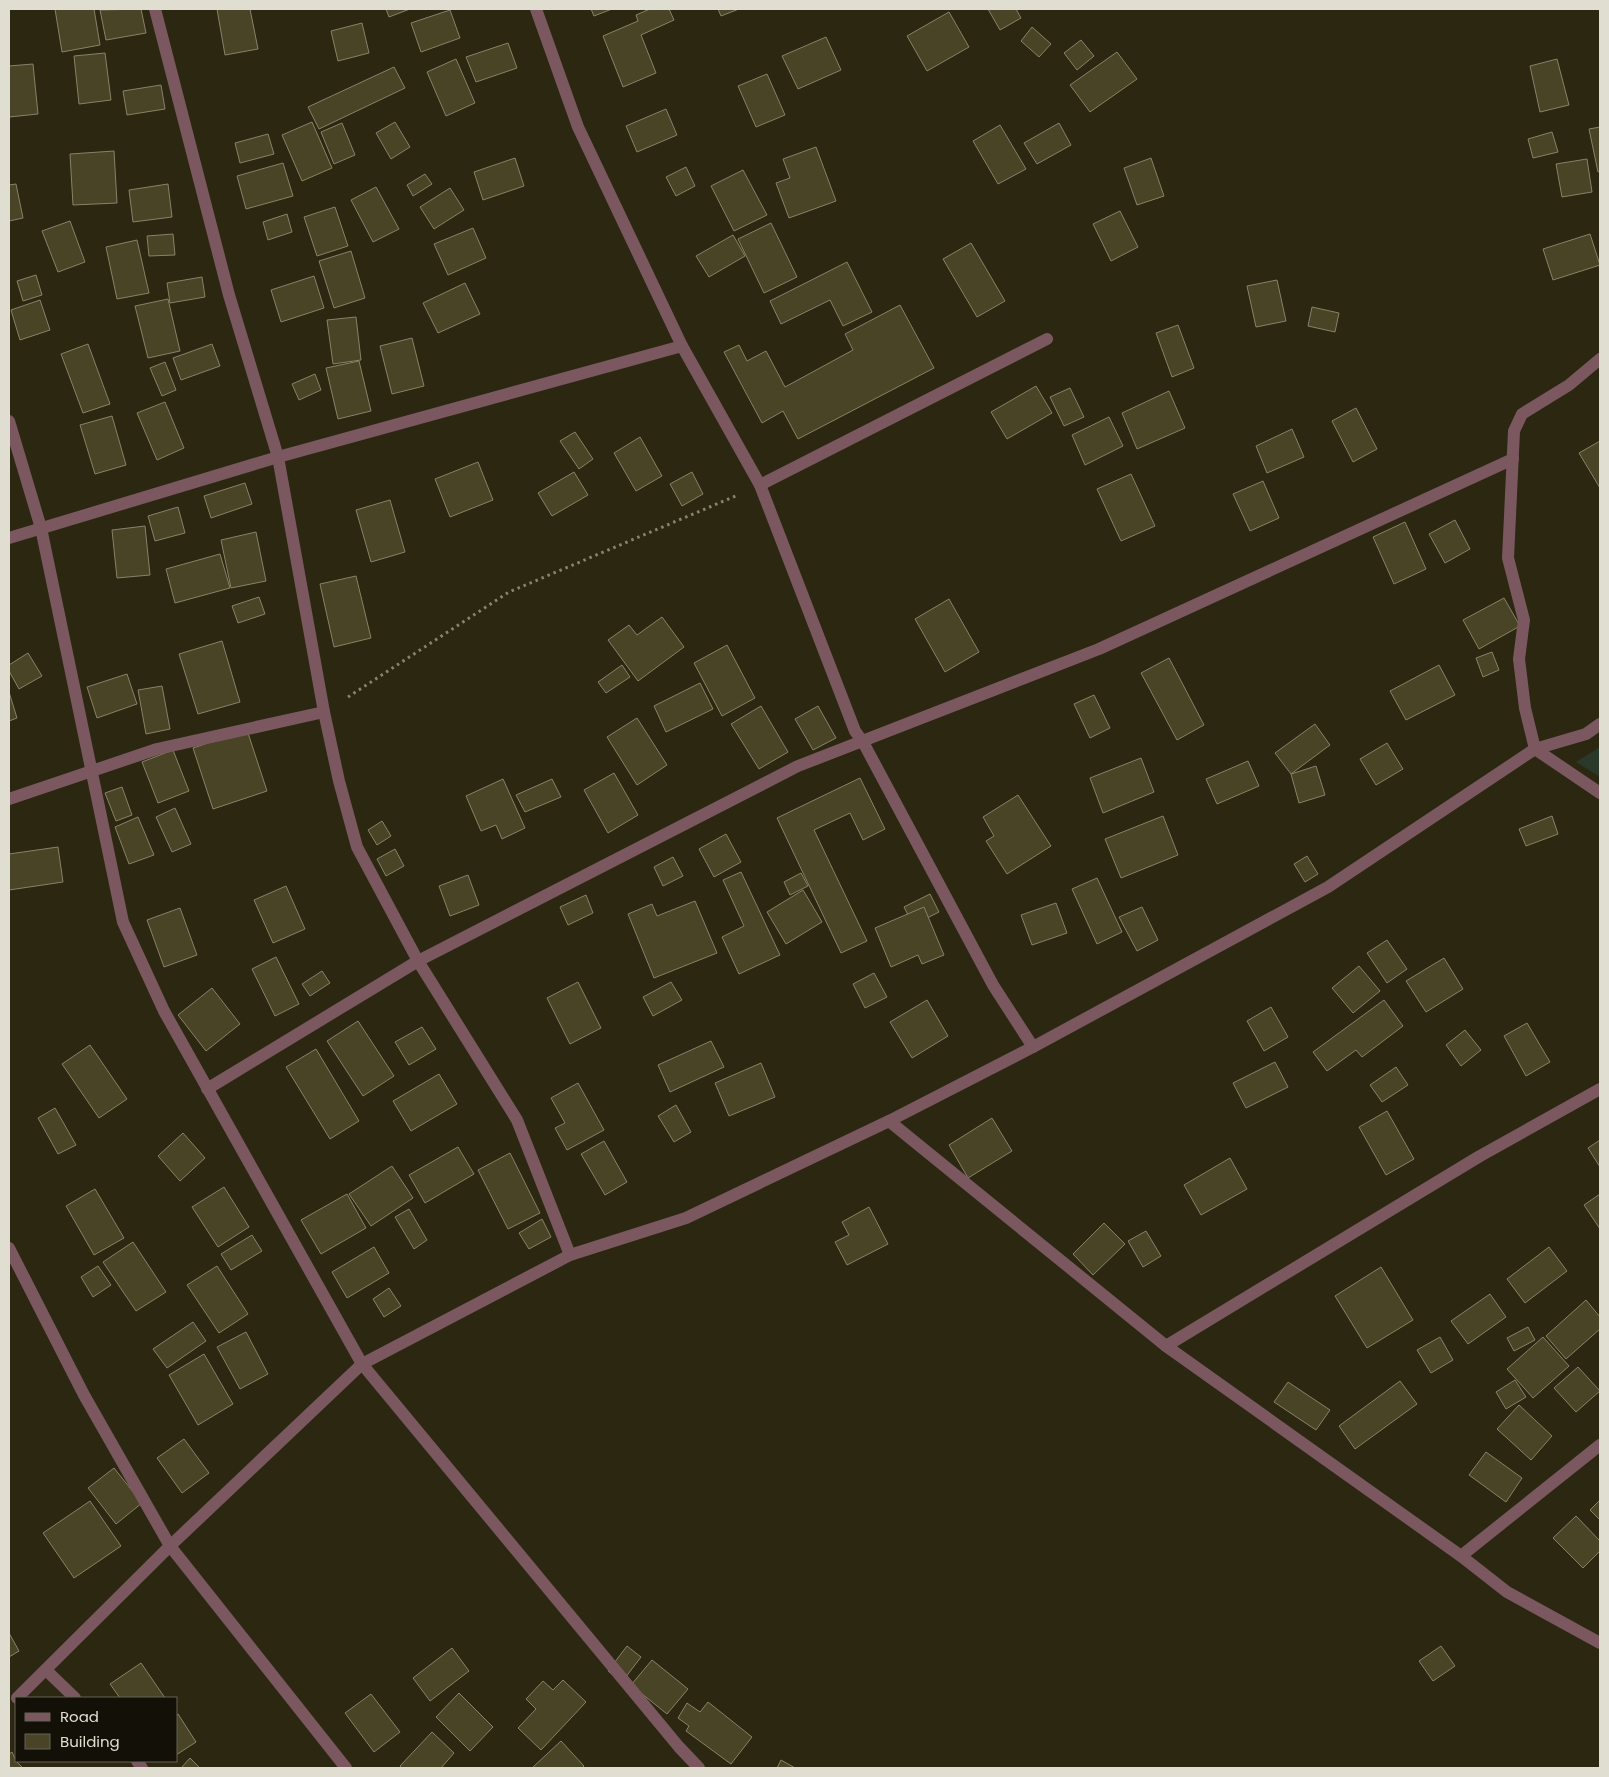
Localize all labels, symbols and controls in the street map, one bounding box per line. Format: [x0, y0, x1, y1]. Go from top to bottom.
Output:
legend [15, 1697, 178, 1762]
text: Road [60, 1706, 99, 1727]
text: Building [60, 1731, 120, 1752]

